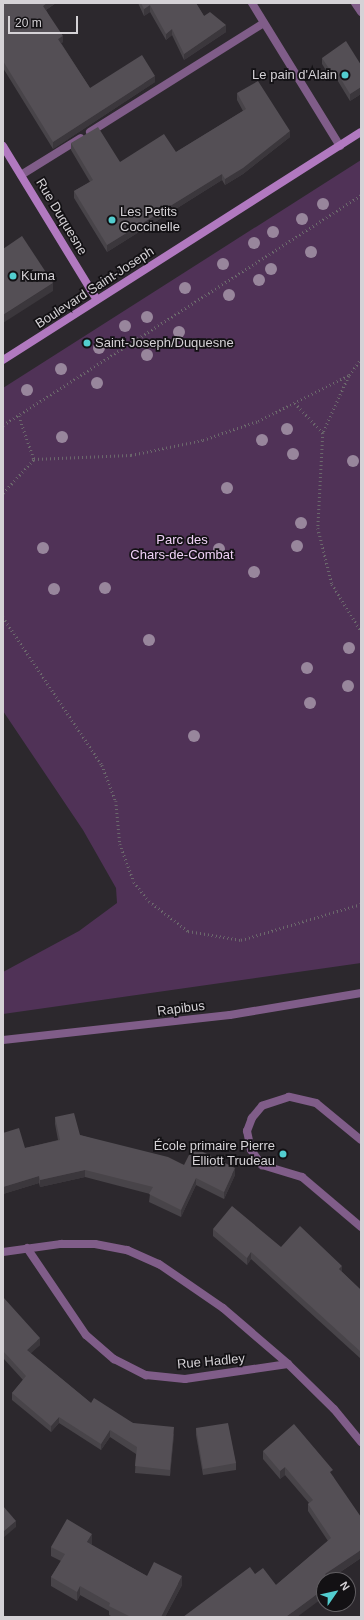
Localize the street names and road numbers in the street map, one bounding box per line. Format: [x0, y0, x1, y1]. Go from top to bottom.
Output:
street label: Rue Duquesne [32, 176, 90, 258]
street label: Boulevard Saint-Joseph [33, 244, 157, 332]
street label: Rapibus [156, 998, 206, 1020]
street label: Rue Hadley [176, 1351, 246, 1373]

